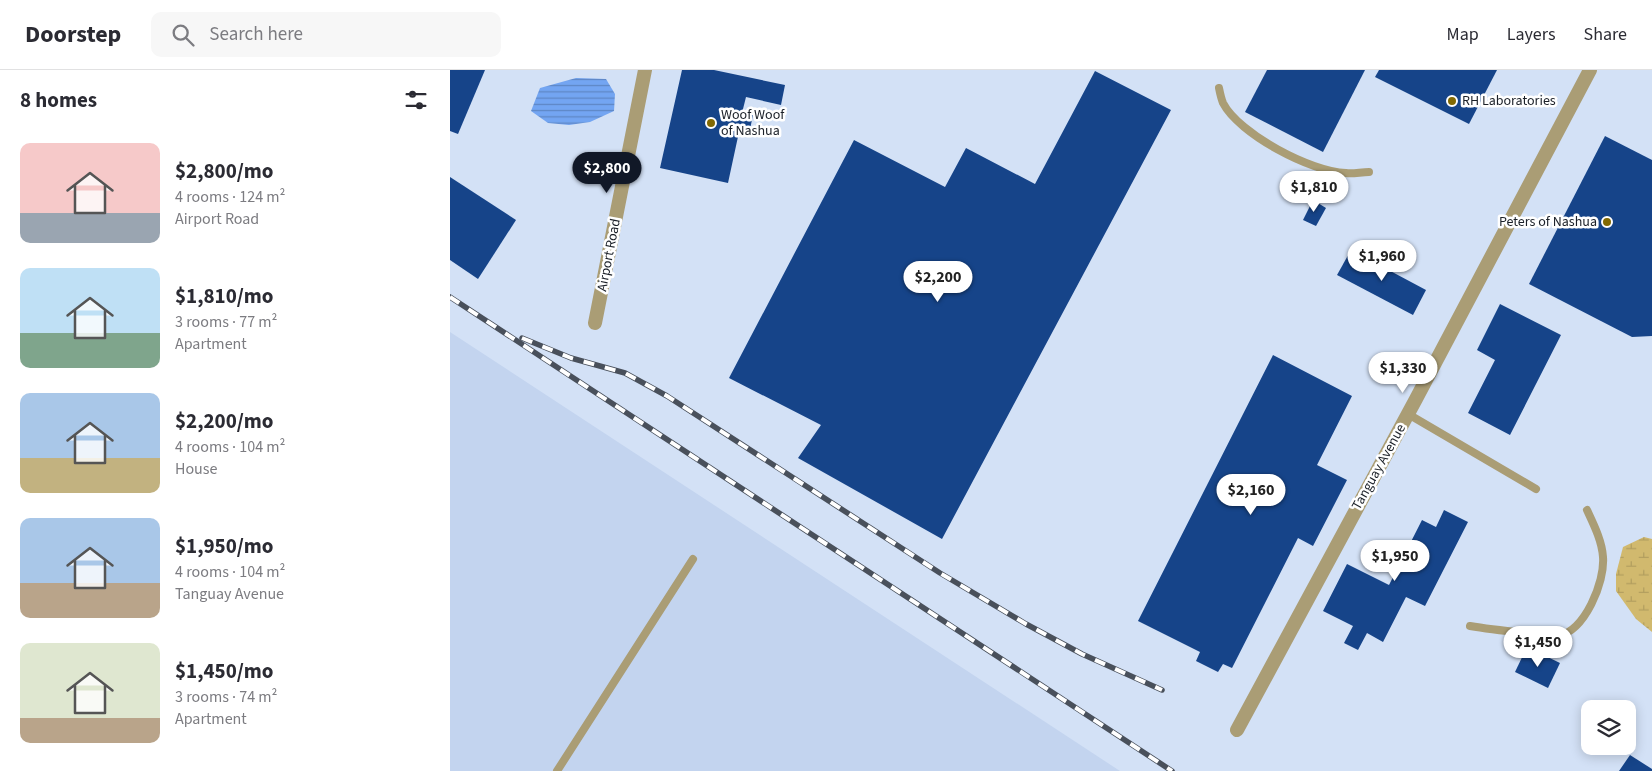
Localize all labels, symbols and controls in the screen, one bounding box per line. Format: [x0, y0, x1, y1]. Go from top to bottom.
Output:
search box [151, 12, 501, 57]
text: Doorstep [25, 17, 121, 52]
icon: search [169, 21, 197, 49]
text: Search here [209, 21, 303, 48]
text: Map [1447, 22, 1479, 47]
text: Layers [1507, 22, 1556, 47]
text: Share [1584, 22, 1627, 47]
text: 8 homes [20, 85, 97, 115]
icon: filters [402, 86, 430, 114]
place label: RH Laboratories [1462, 91, 1556, 111]
marker: RH Laboratories [1446, 95, 1458, 107]
place label: Woof Woof of Nashua [721, 105, 785, 141]
marker: Woof Woof of Nashua [705, 117, 717, 129]
pin: $2,800 [566, 152, 648, 194]
text: $2,800/mo [175, 156, 274, 186]
text: $2,800 [583, 157, 631, 179]
icon: home [60, 163, 120, 223]
pin: $1,810 [1273, 170, 1355, 213]
text: $1,810 [1290, 176, 1338, 198]
text: 4 rooms · 124 m² [175, 186, 285, 208]
text: Airport Road [175, 208, 259, 230]
place label: Peters of Nashua [1499, 212, 1597, 232]
marker: Peters of Nashua [1601, 216, 1613, 228]
street label: Airport Road [592, 217, 626, 293]
pin: $1,960 [1341, 240, 1423, 282]
text: $1,960 [1358, 245, 1406, 267]
pin: $2,200 [897, 260, 979, 303]
text: $2,200 [914, 266, 962, 288]
text: $1,810/mo [175, 281, 274, 311]
icon: home [60, 288, 120, 348]
text: 3 rooms · 77 m² [175, 311, 277, 333]
text: Apartment [175, 333, 247, 355]
pin: $1,330 [1362, 352, 1444, 394]
text: $1,330 [1379, 357, 1427, 379]
text: $2,200/mo [175, 406, 274, 436]
icon: home [60, 413, 120, 473]
street label: Tanguay Avenue [1347, 420, 1411, 514]
text: 4 rooms · 104 m² [175, 436, 285, 458]
text: House [175, 458, 217, 480]
pin: $2,160 [1210, 474, 1292, 516]
text: $2,160 [1227, 479, 1275, 501]
text: $1,950/mo [175, 531, 274, 561]
icon: home [60, 538, 120, 598]
pin: $1,950 [1354, 540, 1436, 582]
text: $1,950 [1371, 545, 1419, 567]
text: 4 rooms · 104 m² [175, 561, 285, 583]
text: Tanguay Avenue [175, 583, 284, 605]
pin: $1,450 [1497, 626, 1579, 668]
text: $1,450 [1514, 631, 1562, 653]
text: $1,450/mo [175, 656, 274, 686]
icon: home [60, 663, 120, 723]
text: 3 rooms · 74 m² [175, 686, 277, 708]
map controls [1581, 700, 1636, 755]
button: layers [1581, 700, 1636, 755]
text: Apartment [175, 708, 247, 730]

